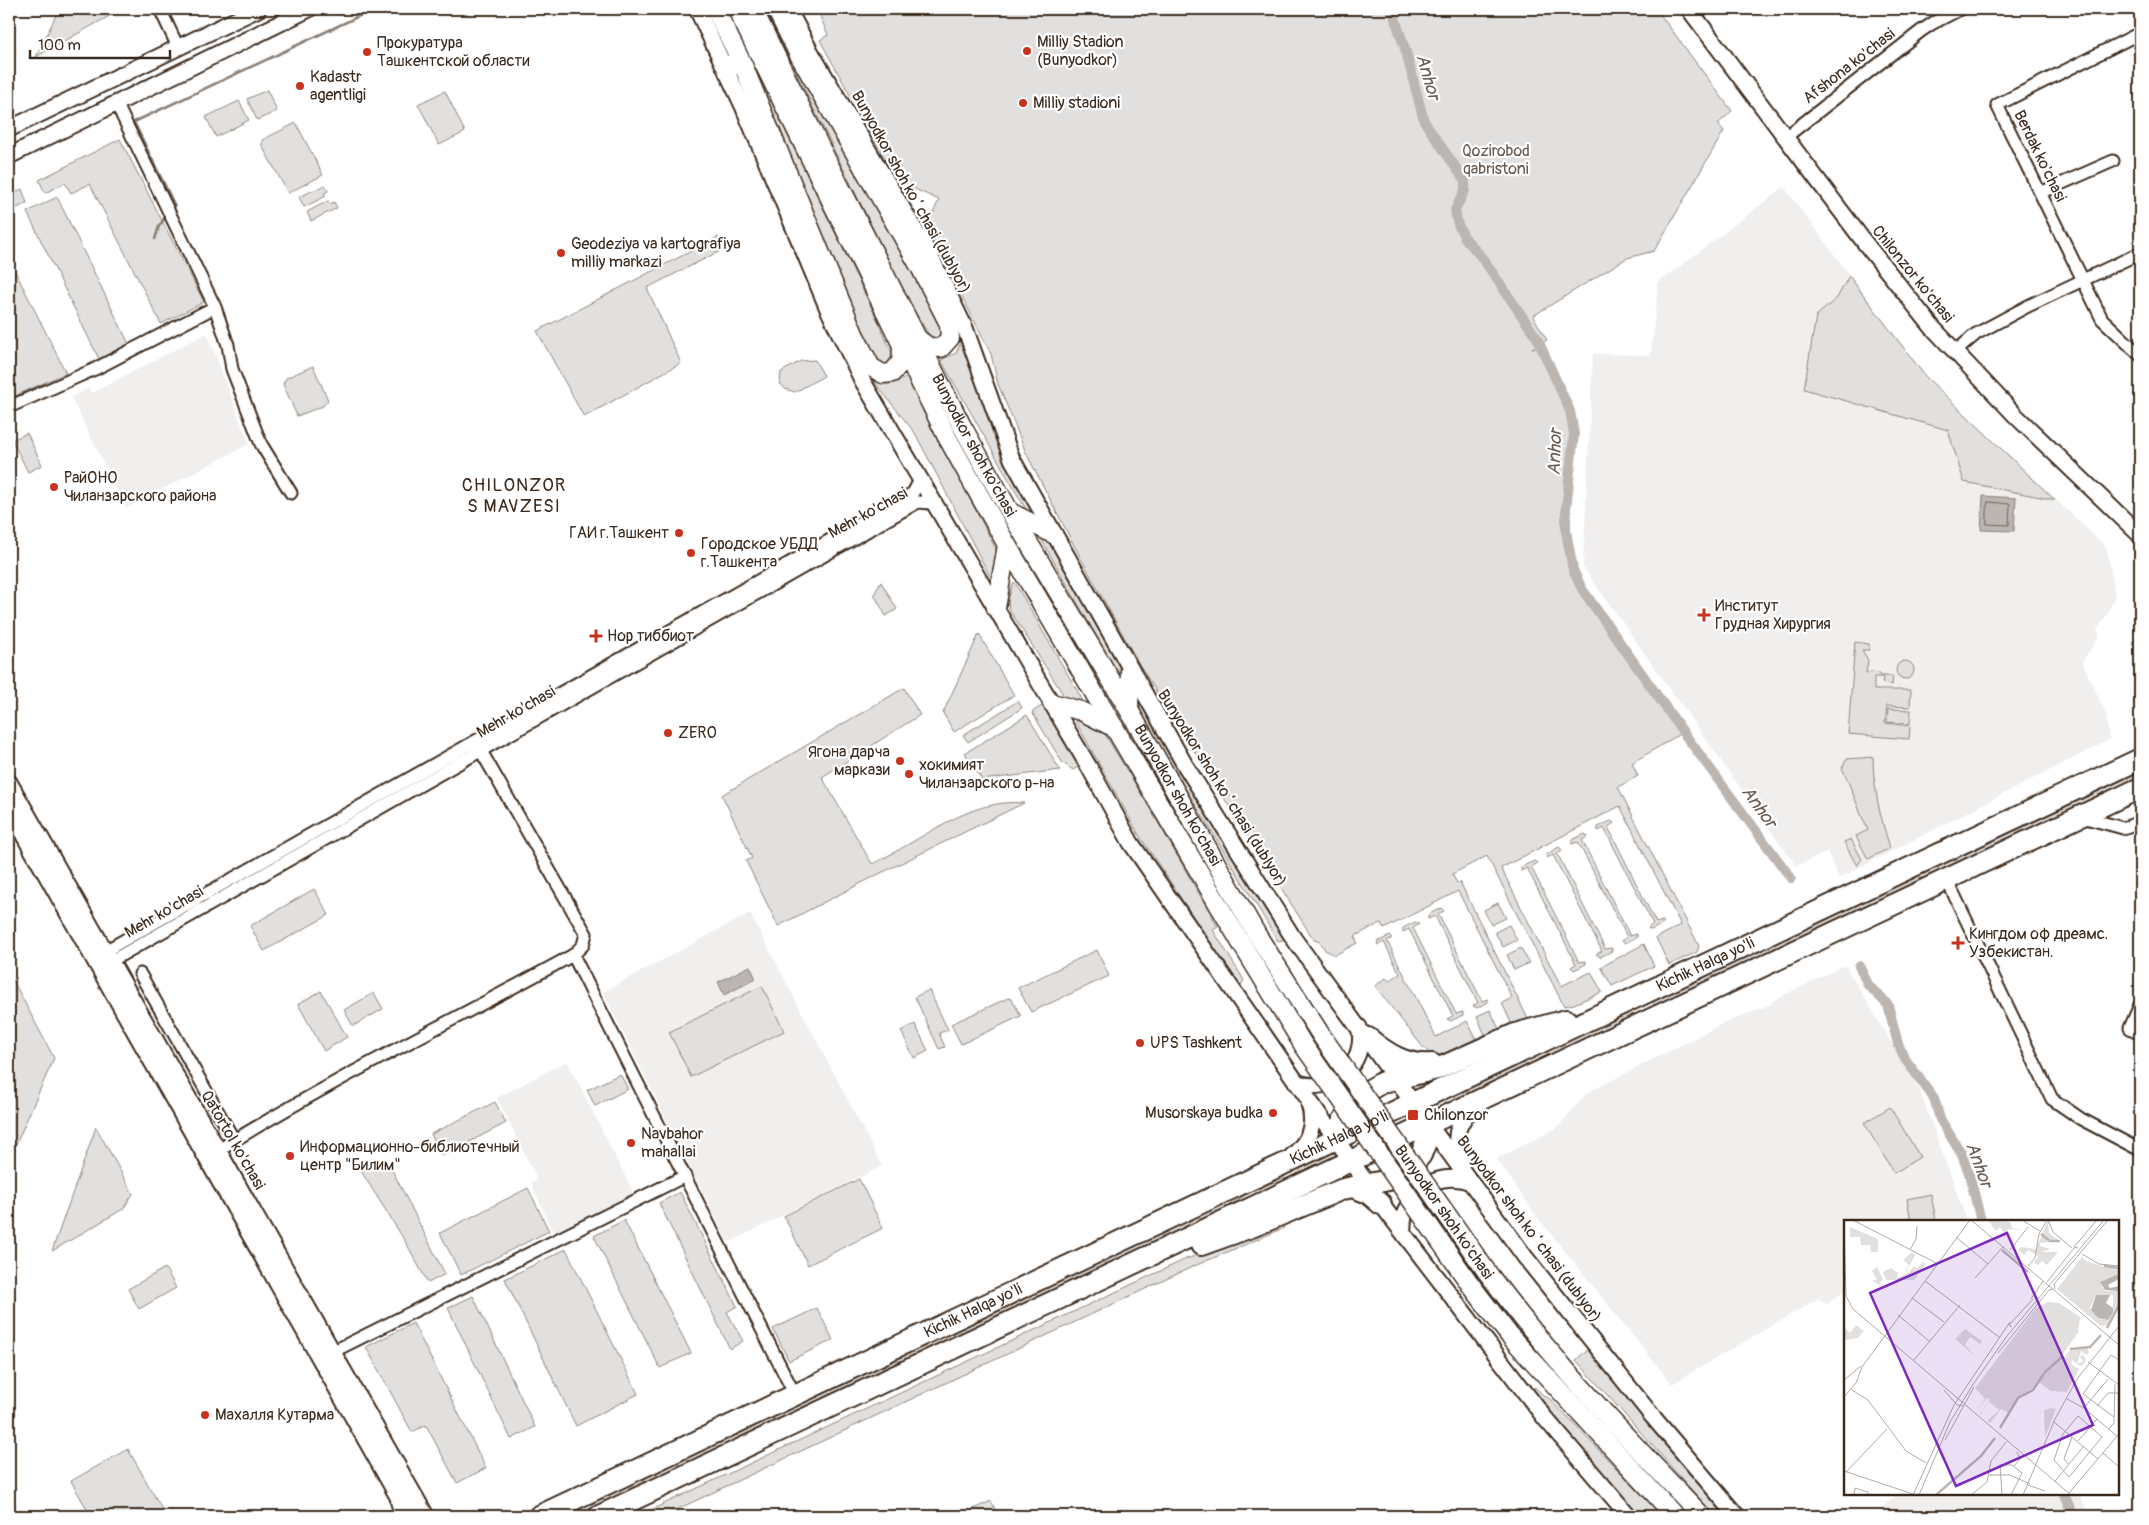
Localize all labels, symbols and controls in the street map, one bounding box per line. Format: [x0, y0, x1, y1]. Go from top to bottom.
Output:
street label: Afshona ko'chasi [1799, 24, 1899, 108]
scale bar [30, 28, 170, 60]
place label: Milliy Stadion (Bunyodkor) [1037, 32, 1124, 70]
place label: Прокуратура Ташкентской области [377, 33, 530, 71]
text: 100 m [38, 36, 81, 55]
marker: Milliy Stadion (Bunyodkor) [1021, 45, 1033, 57]
marker: Прокуратура Ташкентской области [361, 46, 373, 58]
water label: Anhor [1411, 52, 1446, 105]
place label: Kadastr agentligi [310, 67, 366, 105]
marker: Kadastr agentligi [294, 80, 306, 92]
street label: Bunyodkor shoh koʻchasi (dublyor) [847, 87, 975, 297]
place label: Milliy stadioni [1033, 93, 1120, 113]
marker: Milliy stadioni [1017, 97, 1029, 109]
street label: Berdak ko'chasi [2009, 107, 2071, 205]
park label: Qozirobod qabristoni [1462, 141, 1530, 179]
street label: Chilonzor ko'chasi [1868, 221, 1958, 327]
place label: Geodeziya va kartografiya milliy markazi [571, 234, 741, 272]
marker: Geodeziya va kartografiya milliy markazi [555, 247, 567, 259]
street label: Bunyodkor shoh ko'chasi [927, 370, 1021, 521]
water label: Anhor [1543, 426, 1567, 476]
place label: РайОНО Чиланзарского района [64, 468, 216, 506]
district label: CHILONZOR S MAVZESI [462, 474, 566, 518]
marker: РайОНО Чиланзарского района [48, 481, 60, 493]
street label: Mehr ko'chasi [825, 483, 911, 543]
place label: ГАИ г.Ташкент [569, 523, 669, 543]
marker: ГАИ г.Ташкент [673, 527, 685, 539]
place label: Городское УБДД г.Ташкента [701, 534, 818, 572]
marker: Городское УБДД г.Ташкента [685, 547, 697, 559]
place label: Институт Грудная Хирургия [1715, 596, 1831, 634]
marker: Институт Грудная Хирургия [1697, 608, 1711, 622]
place label: Нор тиббиот [607, 626, 694, 646]
marker: Нор тиббиот [589, 629, 603, 643]
street label: Mehr ko'chasi [473, 681, 559, 743]
street label: Bunyodkor shoh koʻchasi (dublyor) [1153, 686, 1291, 890]
street label: Bunyodkor shoh ko'chasi [1129, 721, 1226, 870]
place label: ZERO [678, 723, 717, 743]
marker: ZERO [662, 727, 674, 739]
place label: Ягона дарча маркази [808, 742, 890, 780]
marker: Ягона дарча маркази [894, 755, 906, 767]
place label: хокимият Чиланзарского р-на [919, 755, 1055, 793]
marker: хокимият Чиланзарского р-на [903, 768, 915, 780]
water label: Anhor [1736, 781, 1783, 835]
street label: Mehr ko'chasi [121, 881, 207, 943]
place label: Кингдом оф дреамс. Узбекистан. [1969, 924, 2108, 962]
street label: Kichik Halqa yo'li [1653, 933, 1758, 996]
marker: Кингдом оф дреамс. Узбекистан. [1951, 936, 1965, 950]
place label: UPS Tashkent [1150, 1033, 1242, 1053]
marker: UPS Tashkent [1134, 1037, 1146, 1049]
street label: Qatortol ko'chasi [197, 1087, 270, 1193]
place label: Musorskaya budka [1145, 1103, 1263, 1123]
place label: Chilonzor [1424, 1105, 1489, 1125]
street label: Kichik Halqa yo'li [1287, 1106, 1392, 1170]
marker: Musorskaya budka [1267, 1107, 1279, 1119]
marker: Chilonzor [1406, 1108, 1420, 1122]
place label: Navbahor mahallai [641, 1124, 704, 1162]
street label: Bunyodkor shoh koʻchasi (dublyor) [1452, 1132, 1606, 1326]
place label: Информационно-библиотечный центр "Билим" [300, 1137, 520, 1175]
marker: Navbahor mahallai [625, 1137, 637, 1149]
water label: Anhor [1960, 1139, 1999, 1193]
street label: Bunyodkor shoh ko'chasi [1390, 1141, 1498, 1283]
marker: Информационно-библиотечный центр "Билим" [284, 1150, 296, 1162]
inset map [1844, 1220, 2119, 1495]
street label: Kichik Halqa yo'li [921, 1279, 1025, 1343]
place label: Махалля Кутарма [215, 1405, 334, 1425]
marker: Махалля Кутарма [199, 1409, 211, 1421]

